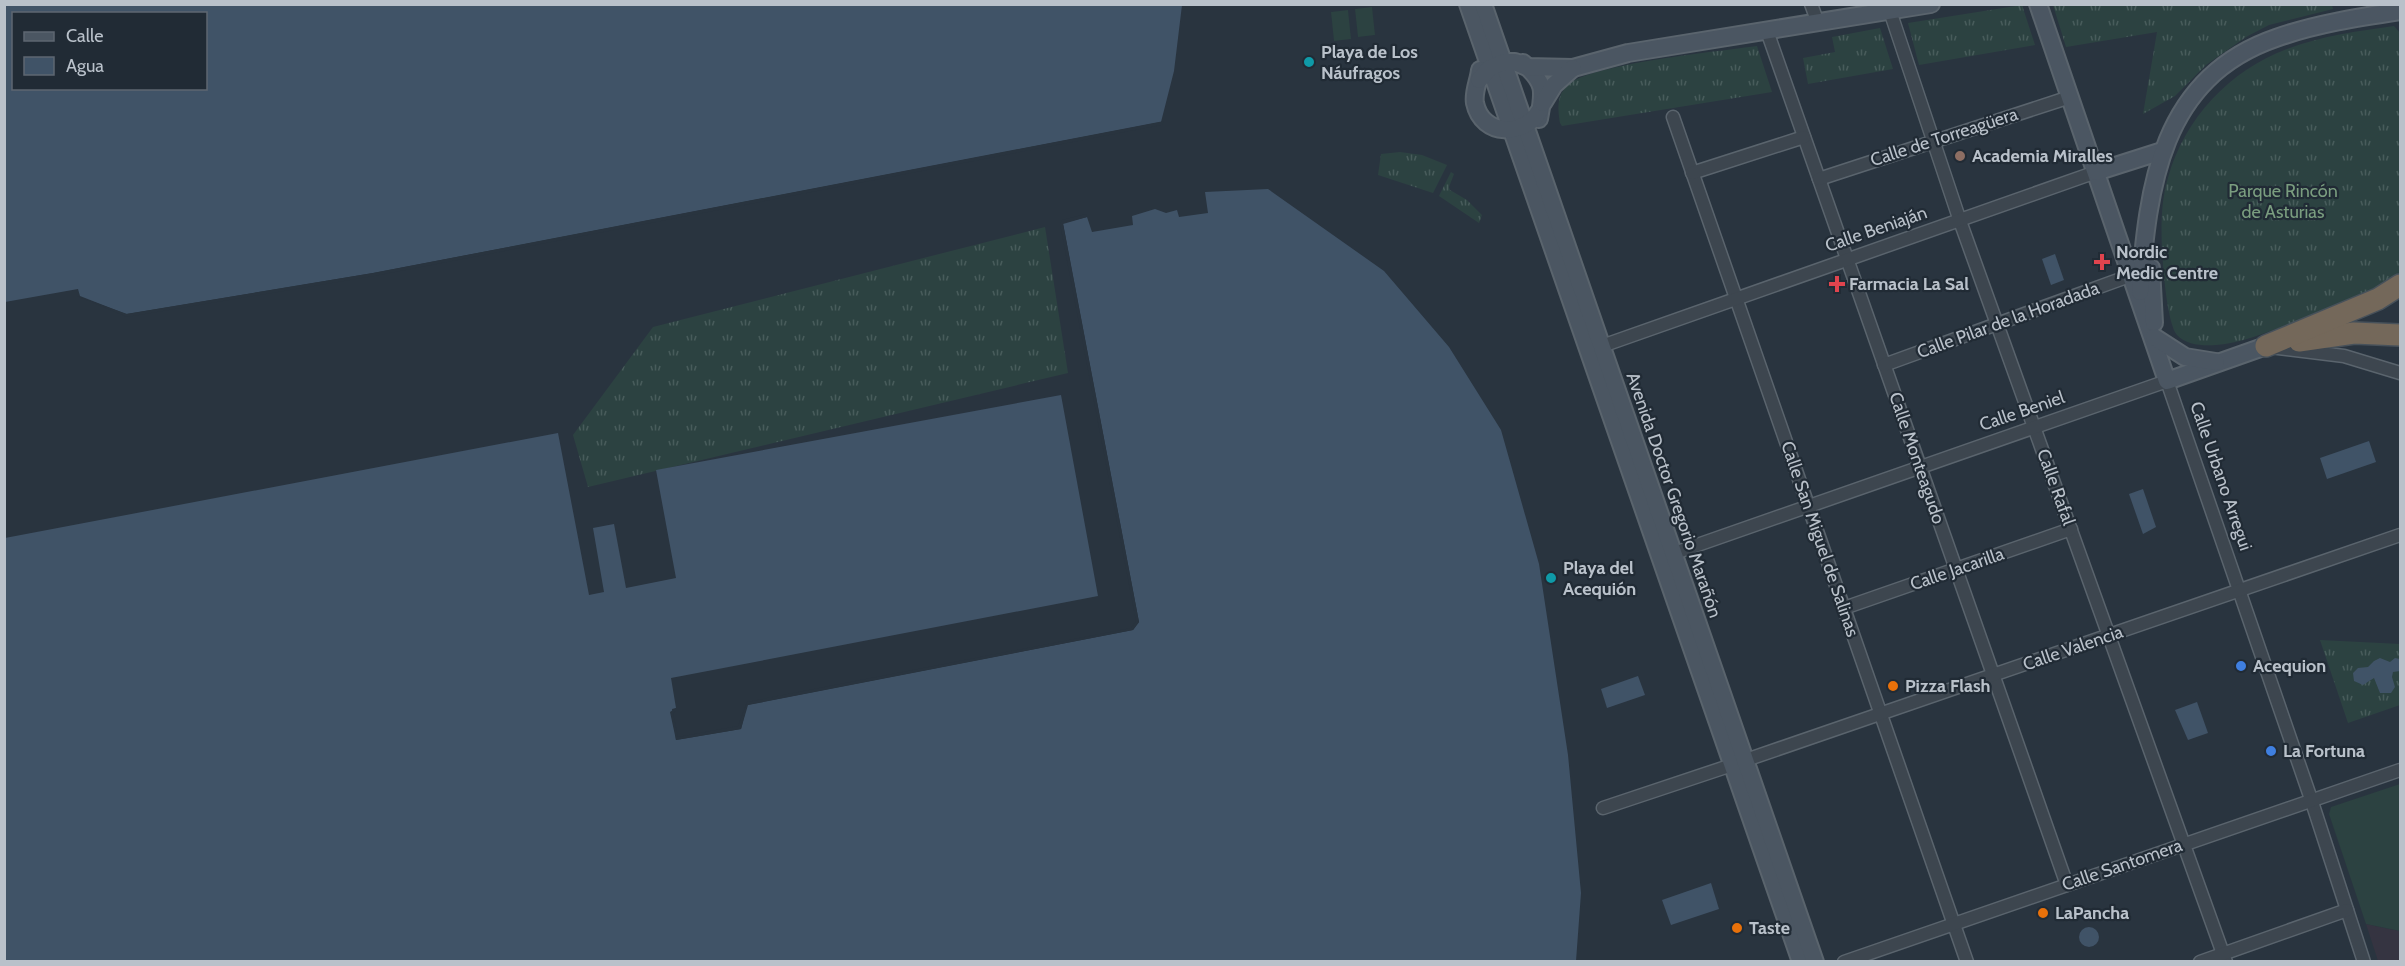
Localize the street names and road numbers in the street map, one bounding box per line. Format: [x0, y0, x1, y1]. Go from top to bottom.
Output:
street label: Calle de Torreagüera [1868, 103, 2021, 171]
street label: Calle Beniaján [1822, 201, 1930, 257]
street label: Calle Pilar de la Horadada [1914, 277, 2102, 363]
street label: Avenida Doctor Gregorio Marañón [1622, 369, 1726, 621]
street label: Calle Beniel [1976, 386, 2068, 436]
street label: Calle Monteagudo [1884, 389, 1950, 527]
street label: Calle Urbano Arregui [2185, 399, 2257, 553]
street label: Calle San Miguel de Salinas [1776, 438, 1864, 640]
street label: Calle Rafal [2032, 446, 2080, 529]
street label: Calle Jacarilla [1907, 543, 2007, 595]
street label: Calle Valencia [2020, 620, 2126, 675]
street label: Calle Santomera [2059, 834, 2185, 896]

